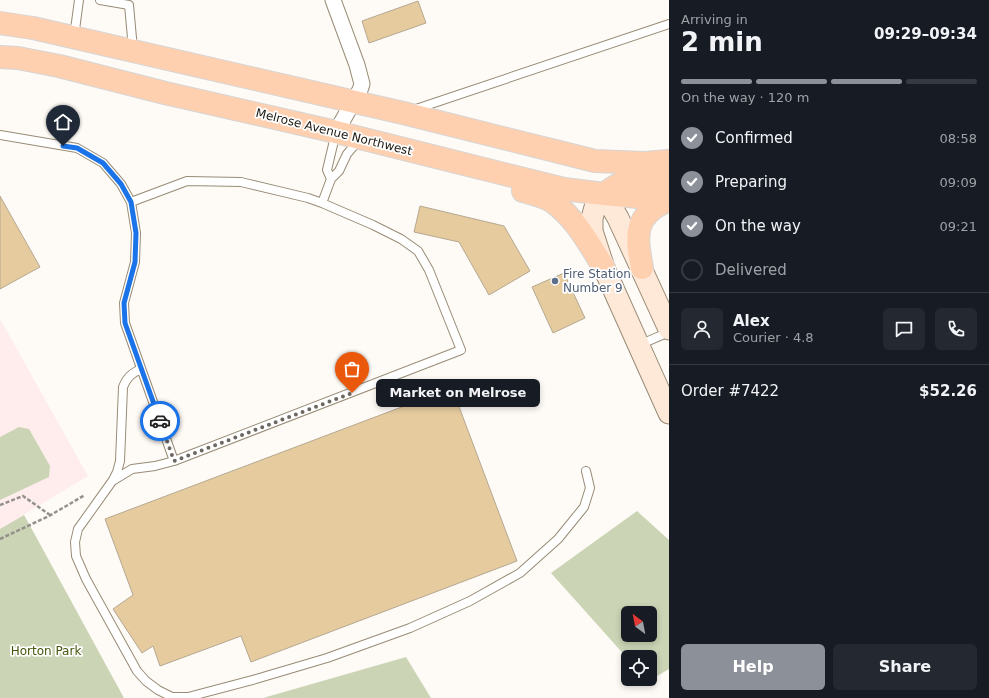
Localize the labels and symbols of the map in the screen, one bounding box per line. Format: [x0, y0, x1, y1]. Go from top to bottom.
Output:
pin [46, 105, 80, 146]
street label: Melrose Avenue Northwest [254, 106, 414, 158]
place label: Fire Station Number 9 [563, 267, 631, 295]
marker: Fire Station Number 9 [550, 276, 560, 286]
pin [335, 352, 369, 393]
callout: Market on Melrose [376, 379, 540, 407]
courier [140, 401, 180, 441]
north arrow [621, 606, 657, 642]
park label: Horton Park [11, 644, 81, 658]

